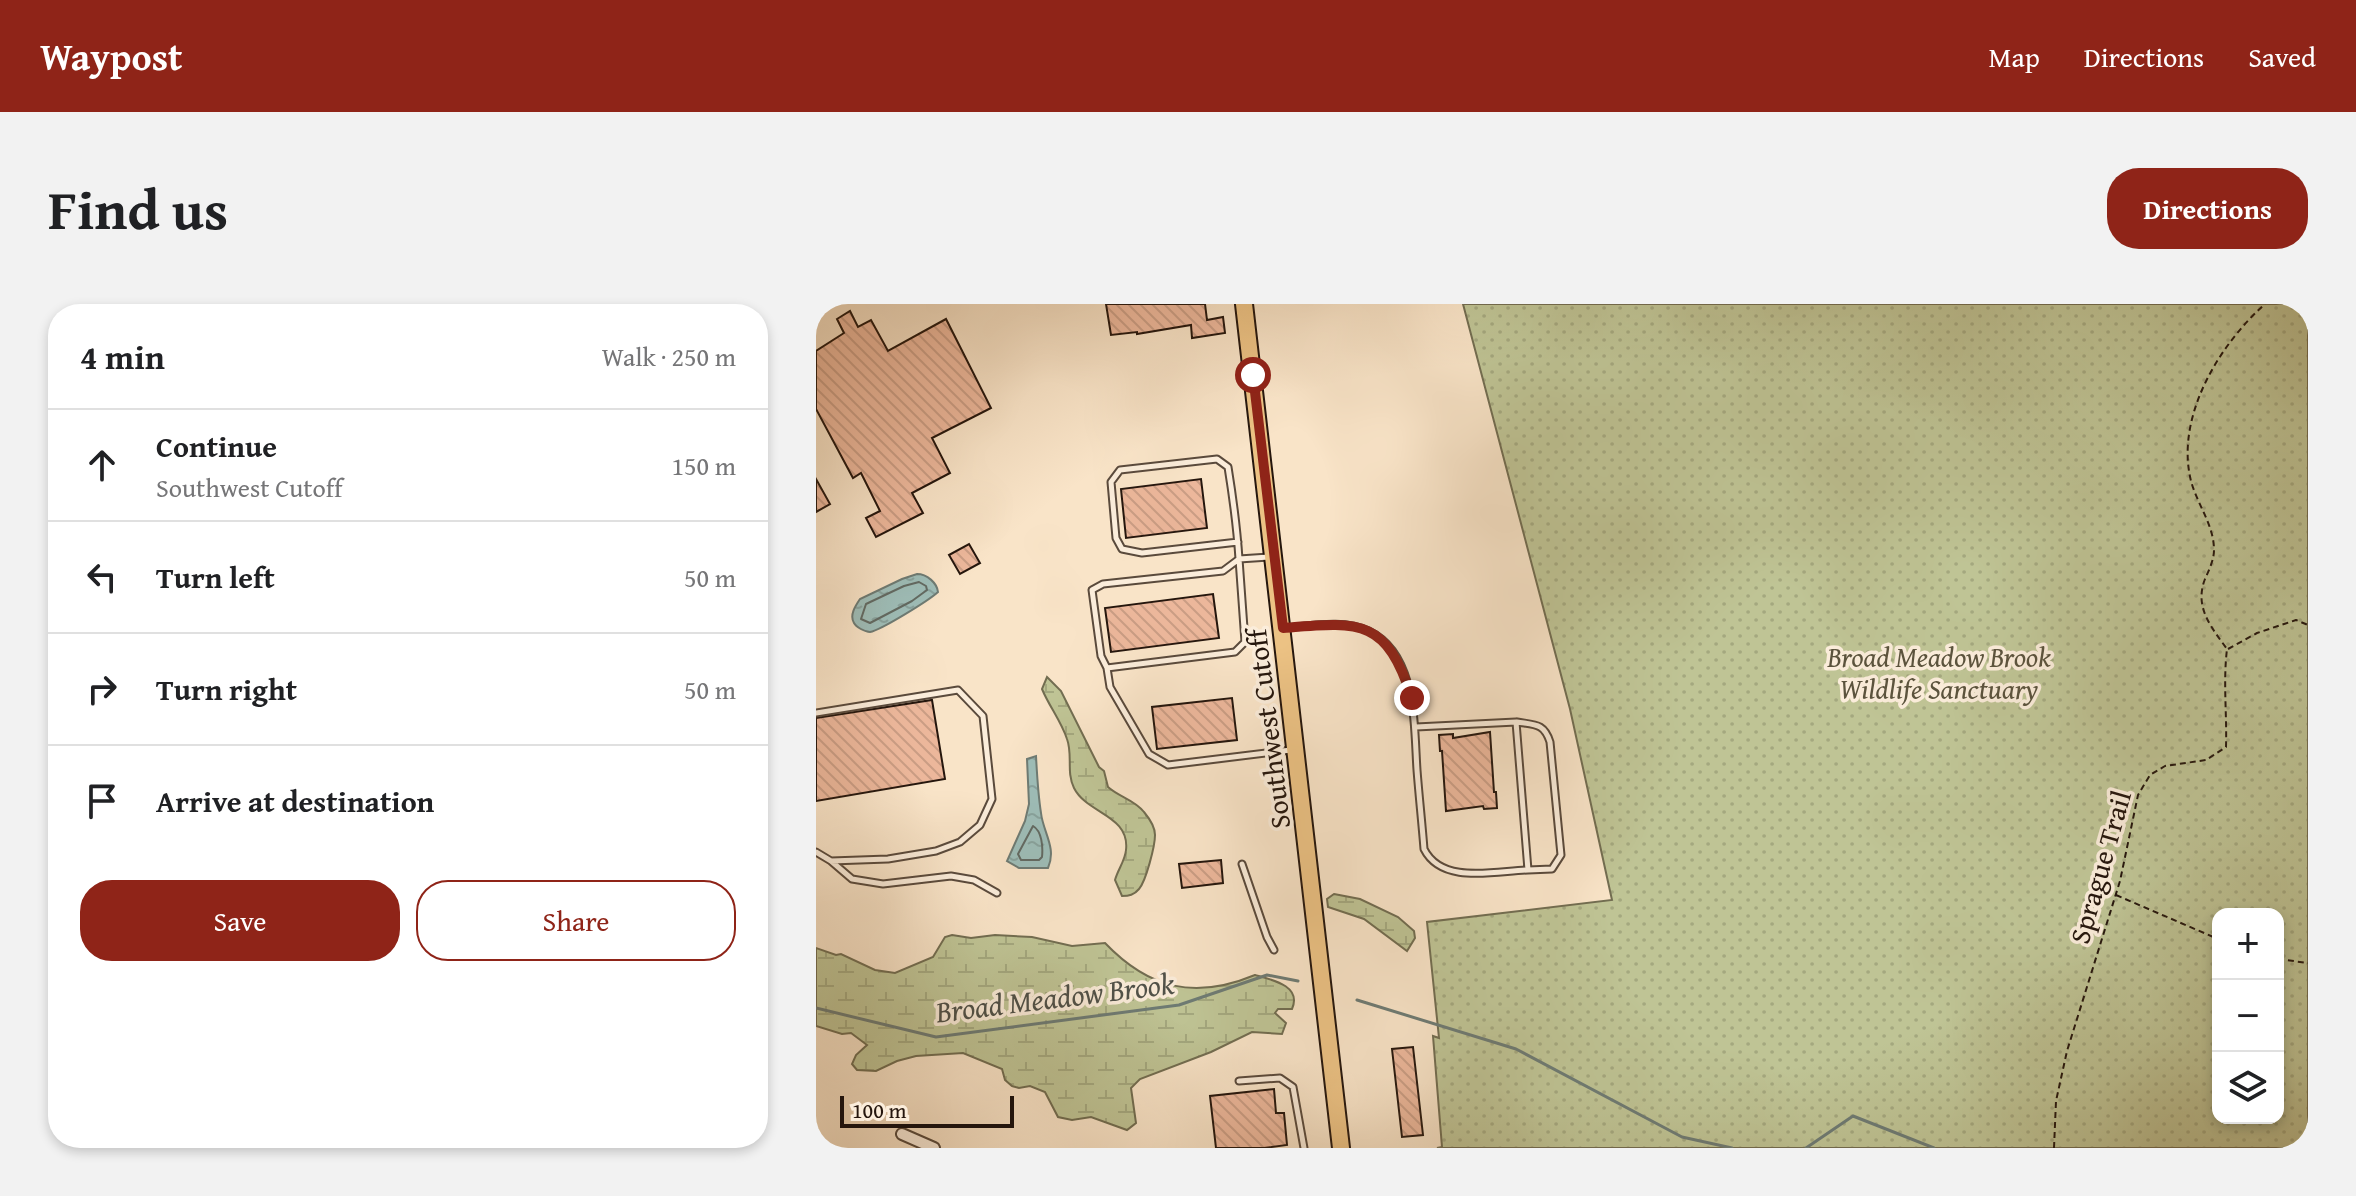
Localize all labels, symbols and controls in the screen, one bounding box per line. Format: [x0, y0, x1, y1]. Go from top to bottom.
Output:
text: Waypost [40, 28, 182, 84]
text: Map [1988, 36, 2040, 77]
text: Directions [2084, 36, 2204, 77]
text: Saved [2248, 36, 2316, 77]
text: Find us [48, 167, 228, 250]
button: Directions [2107, 168, 2308, 249]
text: 4 min [80, 332, 165, 381]
text: Walk · 250 m [602, 337, 736, 376]
route start [1235, 357, 1271, 393]
text: Continue [156, 424, 277, 468]
icon: ahead [80, 443, 124, 487]
text: 150 m [671, 446, 736, 485]
text: Southwest Cutoff [156, 468, 342, 507]
icon: left [80, 555, 124, 599]
text: Turn left [156, 555, 275, 599]
text: 50 m [684, 558, 736, 597]
street label: Southwest Cutoff [1235, 624, 1300, 831]
park label: Broad Meadow Brook Wildlife Sanctuary [1826, 636, 2051, 709]
icon: right [80, 667, 124, 711]
text: Turn right [156, 667, 297, 711]
text: 50 m [684, 670, 736, 709]
route end [1394, 680, 1430, 716]
icon: arrive [80, 779, 124, 823]
text: Arrive at destination [156, 779, 434, 823]
street label: Sprague Trail [2058, 785, 2141, 948]
button: Save [80, 880, 400, 961]
button: Share [416, 880, 736, 961]
map controls [2212, 908, 2284, 1124]
button: + [2212, 908, 2284, 980]
water label: Broad Meadow Brook [932, 961, 1177, 1034]
button: − [2212, 980, 2284, 1052]
button: layers [2212, 1052, 2284, 1124]
scale bar [840, 1092, 1014, 1128]
text: 100 m [852, 1094, 907, 1126]

